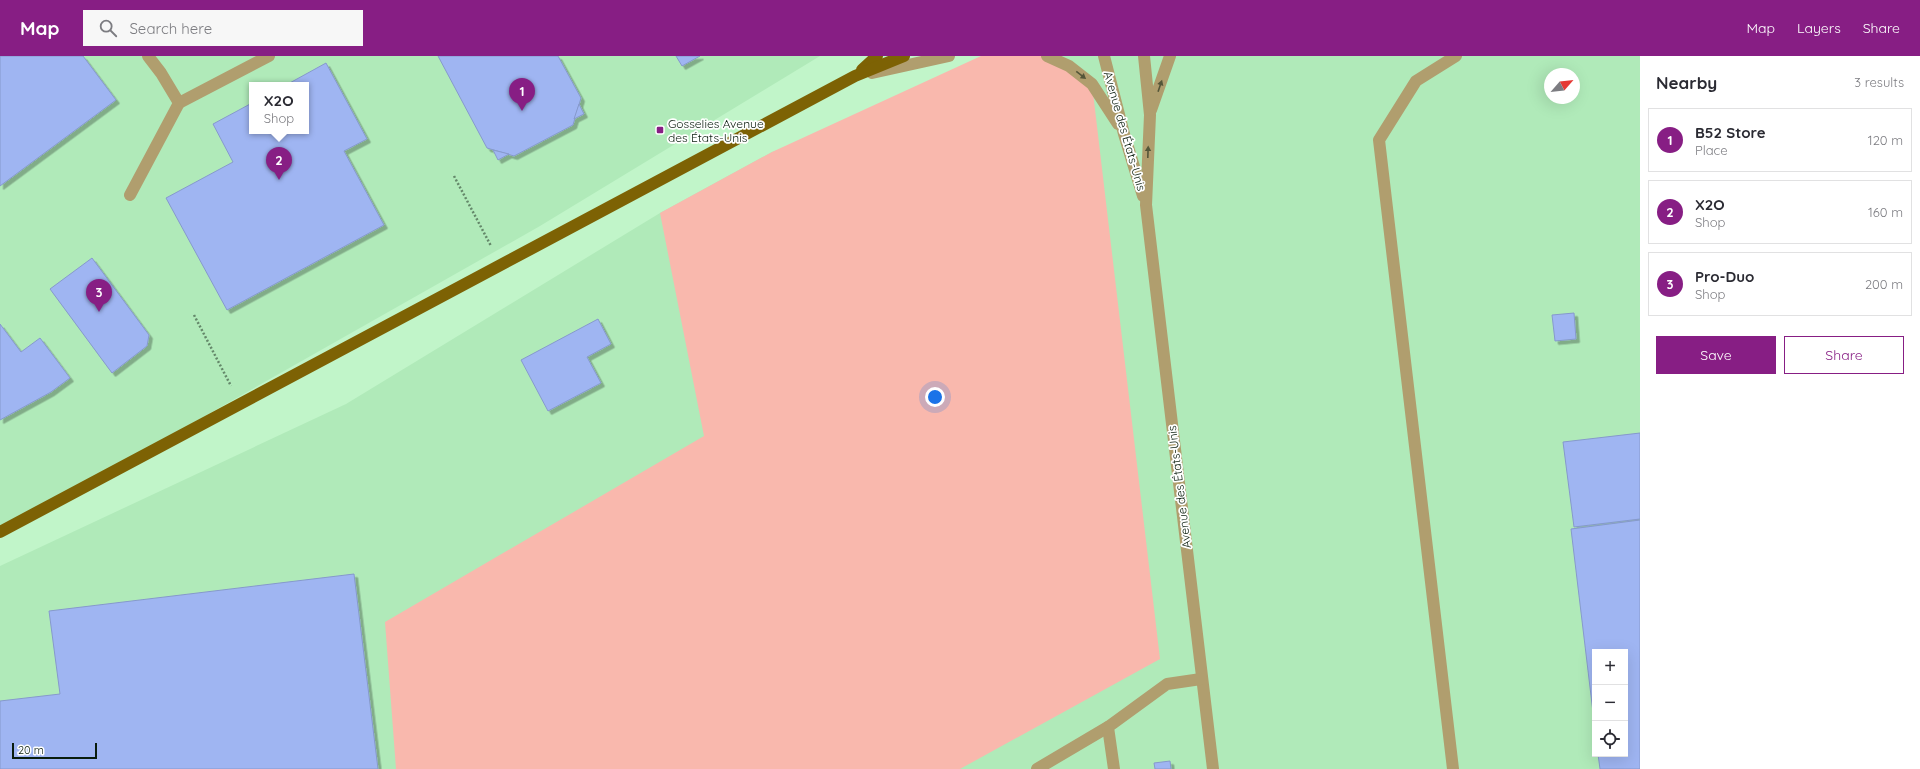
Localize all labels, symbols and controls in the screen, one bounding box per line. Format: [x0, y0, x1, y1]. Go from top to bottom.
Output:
search box [83, 10, 363, 46]
text: Map [20, 16, 59, 40]
icon: search [97, 17, 119, 39]
text: Search here [129, 19, 212, 38]
text: Map [1746, 19, 1775, 37]
text: Layers [1797, 19, 1841, 37]
text: Share [1863, 19, 1900, 37]
north arrow [1544, 68, 1580, 104]
street label: Avenue des États-Unis [1101, 69, 1149, 193]
one-way arrow [1075, 71, 1086, 80]
text: Nearby [1656, 72, 1717, 93]
text: 3 results [1854, 74, 1904, 90]
pin: 1 [509, 78, 535, 111]
one-way arrow [1157, 79, 1163, 91]
popup [249, 82, 309, 134]
text: X2O [264, 91, 294, 110]
text: Shop [264, 110, 294, 126]
place label: Gosselies Avenue des États-Unis [668, 116, 764, 145]
text: B52 Store [1695, 123, 1766, 142]
marker: Gosselies Avenue des États-Unis [655, 125, 665, 135]
text: 1 [1667, 132, 1673, 148]
text: 120 m [1868, 132, 1903, 148]
text: Place [1695, 142, 1728, 158]
one-way arrow [1145, 145, 1151, 158]
pin: 2 [266, 147, 292, 180]
text: X2O [1695, 195, 1725, 214]
text: 2 [1666, 204, 1674, 220]
text: 160 m [1868, 204, 1903, 220]
text: Shop [1695, 214, 1725, 230]
text: Pro-Duo [1695, 267, 1754, 286]
text: 3 [1667, 276, 1673, 292]
text: 200 m [1865, 276, 1903, 292]
pin: 3 [86, 279, 112, 312]
text: Shop [1695, 286, 1725, 302]
button: Save [1656, 336, 1776, 374]
button: Share [1784, 336, 1904, 374]
your location [925, 387, 945, 407]
street label: Avenue des États-Unis [1164, 424, 1194, 549]
map controls [1592, 649, 1628, 757]
button: + [1592, 649, 1628, 685]
button: − [1592, 685, 1628, 721]
button: locate [1592, 721, 1628, 757]
scale bar [12, 741, 97, 760]
text: 20 m [18, 743, 44, 757]

